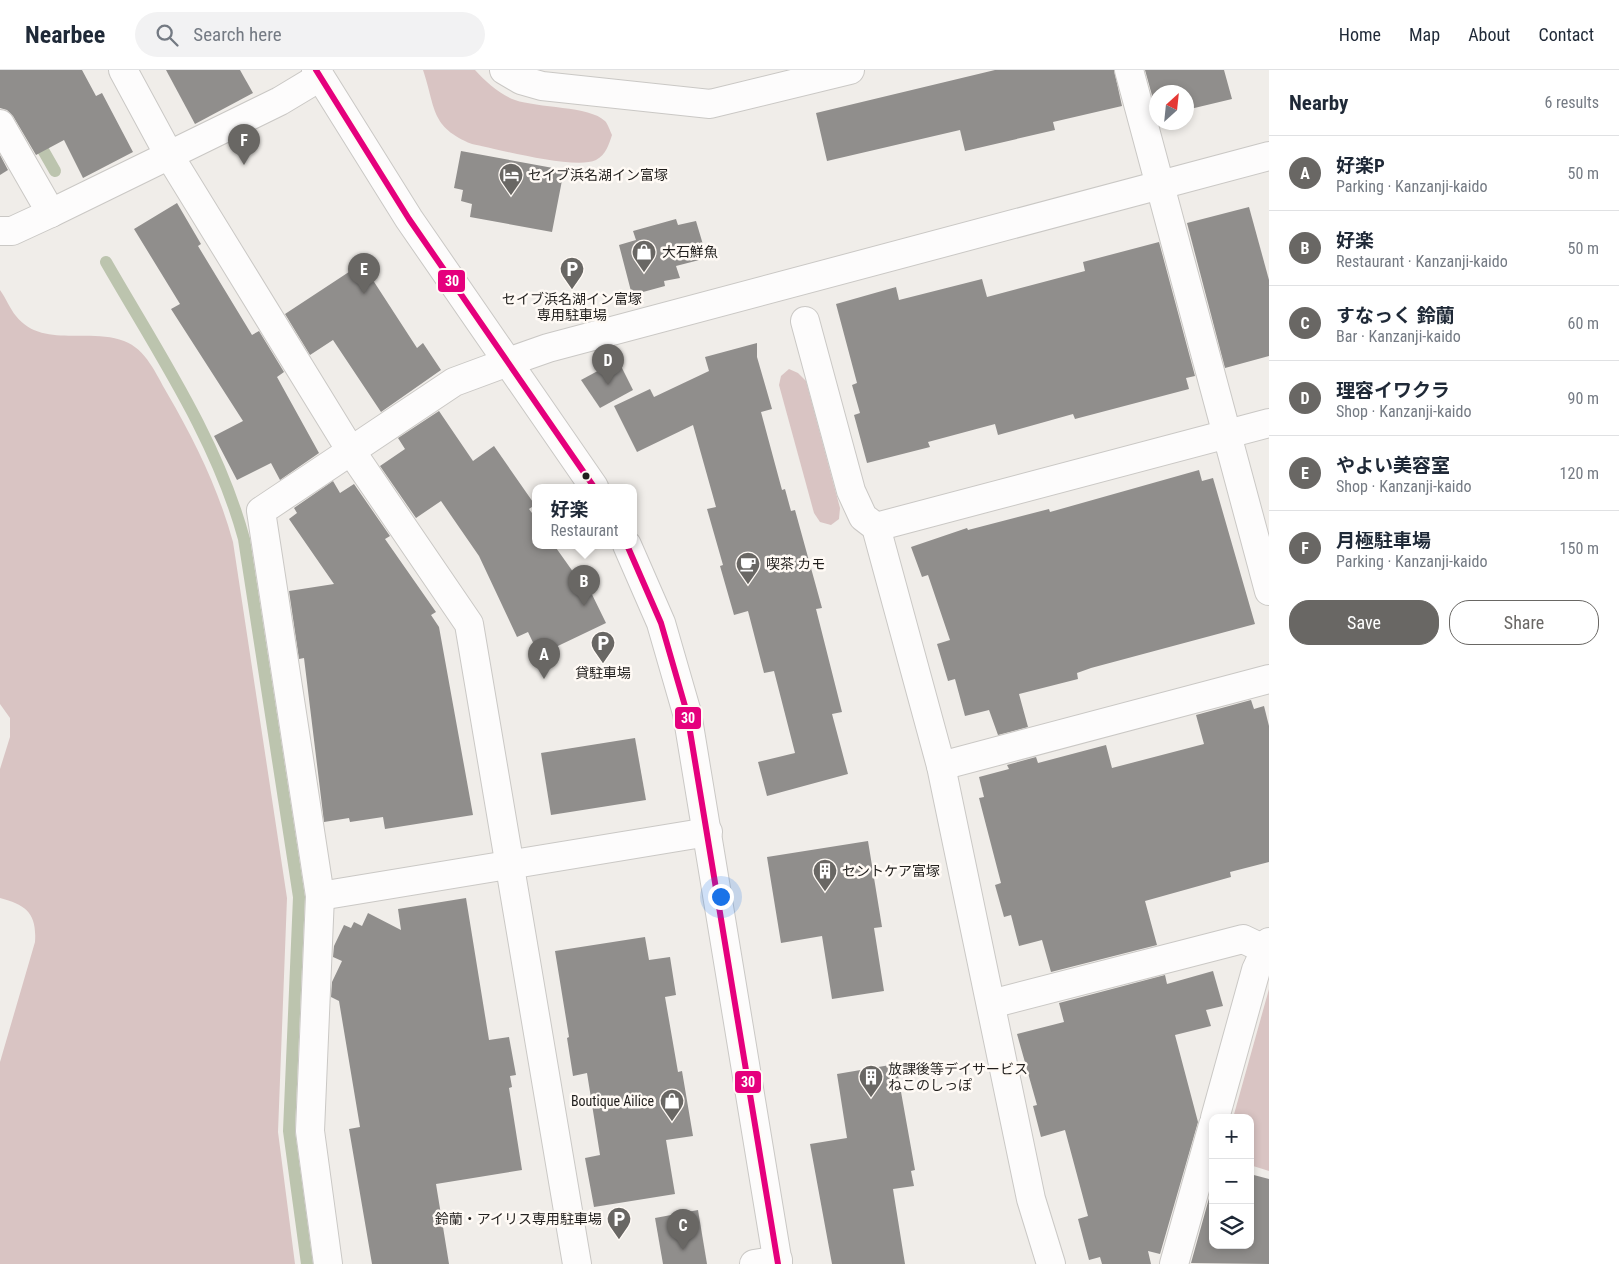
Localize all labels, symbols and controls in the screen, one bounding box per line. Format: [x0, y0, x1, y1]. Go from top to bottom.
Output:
search box [135, 12, 485, 57]
text: Nearbee [25, 21, 105, 49]
icon: search [153, 21, 181, 49]
text: Search here [193, 23, 282, 46]
text: Home [1339, 24, 1381, 45]
text: Map [1409, 24, 1440, 45]
text: About [1468, 24, 1510, 45]
text: Contact [1538, 24, 1594, 45]
north arrow [1149, 85, 1194, 130]
text: Nearby [1289, 91, 1348, 115]
text: 6 results [1544, 93, 1599, 112]
pin: F [228, 124, 260, 165]
text: 好楽P [1336, 154, 1385, 177]
hotel icon: セイブ浜名湖イン富塚 [498, 162, 524, 196]
text: A [1300, 164, 1310, 183]
text: 50 m [1567, 164, 1599, 183]
place label: セイブ浜名湖イン富塚 [528, 167, 668, 183]
text: Parking · Kanzanji-kaido [1336, 177, 1487, 196]
text: 好楽 [1336, 229, 1374, 252]
shop icon: 大石鮮魚 [631, 239, 657, 273]
text: B [1301, 239, 1309, 258]
text: 50 m [1567, 239, 1599, 258]
place label: 大石鮮魚 [662, 244, 718, 260]
text: Restaurant · Kanzanji-kaido [1336, 252, 1508, 271]
pin: E [348, 253, 380, 294]
parking icon: セイブ浜名湖イン富塚 専用駐車場 [559, 256, 585, 290]
line badge: 30 [437, 269, 466, 293]
text: 30 [445, 273, 459, 289]
place label: セイブ浜名湖イン富塚 専用駐車場 [502, 291, 642, 323]
text: すなっく 鈴蘭 [1336, 304, 1454, 327]
text: C [1300, 314, 1310, 333]
text: 60 m [1567, 314, 1599, 333]
text: Bar · Kanzanji-kaido [1336, 327, 1461, 346]
pin: D [592, 344, 624, 385]
text: 理容イワクラ [1336, 379, 1450, 402]
text: D [1300, 389, 1310, 408]
text: 90 m [1567, 389, 1599, 408]
text: Shop · Kanzanji-kaido [1336, 402, 1472, 421]
text: やよい美容室 [1336, 454, 1450, 477]
text: E [1301, 464, 1309, 483]
text: 120 m [1560, 464, 1599, 483]
unlabelled marker [581, 471, 591, 481]
text: Shop · Kanzanji-kaido [1336, 477, 1472, 496]
popup [532, 484, 637, 549]
text: 好楽 [550, 498, 588, 521]
text: Restaurant [550, 521, 619, 540]
text: 月極駐車場 [1336, 529, 1431, 552]
text: F [1301, 539, 1309, 558]
text: 150 m [1560, 539, 1599, 558]
cafe icon: 喫茶 カモ [735, 551, 761, 585]
text: Parking · Kanzanji-kaido [1336, 552, 1487, 571]
place label: 喫茶 カモ [766, 556, 825, 572]
pin: B [568, 565, 600, 606]
button: Save [1289, 600, 1439, 645]
button: Share [1449, 600, 1599, 645]
parking icon: 貸駐車場 [590, 630, 616, 664]
pin: A [528, 638, 560, 679]
place label: 貸駐車場 [575, 665, 631, 681]
line badge: 30 [674, 706, 702, 730]
text: 30 [681, 710, 695, 726]
building icon: セントケア富塚 [812, 858, 838, 892]
place label: セントケア富塚 [842, 863, 940, 879]
your location [708, 884, 734, 910]
place label: 放課後等デイサービス ねこのしっぽ [888, 1061, 1028, 1093]
building icon: 放課後等デイサービス ねこのしっぽ [858, 1064, 884, 1098]
line badge: 30 [734, 1070, 762, 1094]
text: 30 [741, 1074, 755, 1090]
shop icon: Boutique Ailice [659, 1088, 685, 1122]
place label: Boutique Ailice [571, 1093, 654, 1109]
map controls [1209, 1114, 1254, 1249]
button: + [1209, 1114, 1254, 1159]
button: − [1209, 1159, 1254, 1204]
button: layers [1209, 1204, 1254, 1249]
parking icon: 鈴蘭・アイリス専用駐車場 [606, 1206, 632, 1240]
pin: C [667, 1209, 699, 1250]
place label: 鈴蘭・アイリス専用駐車場 [435, 1211, 602, 1227]

